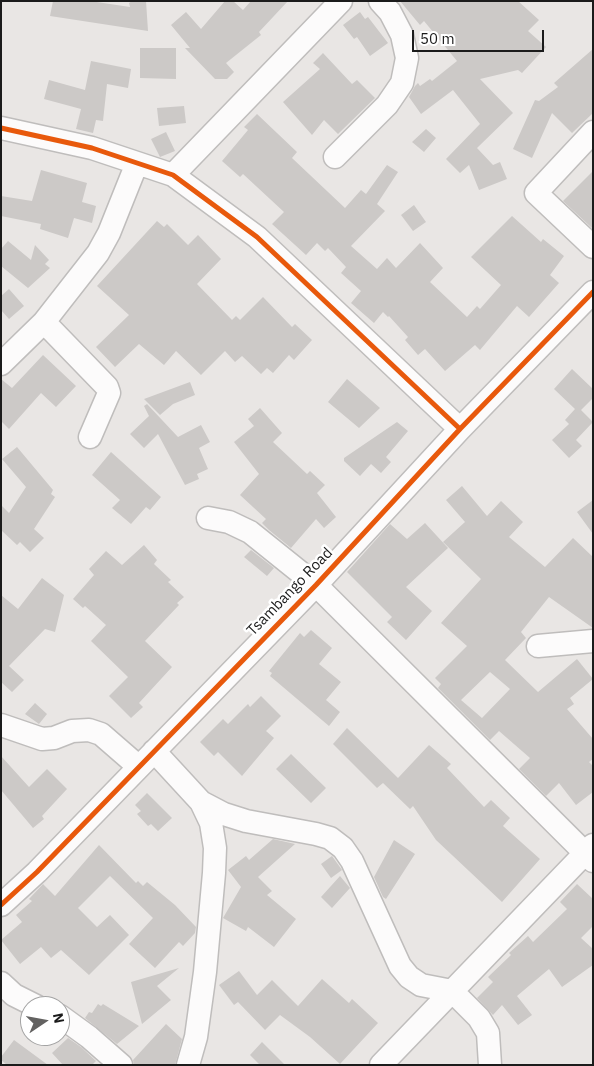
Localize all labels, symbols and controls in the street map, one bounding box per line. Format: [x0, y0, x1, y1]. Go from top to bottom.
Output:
scale bar [414, 20, 546, 52]
text: 50 m [420, 29, 455, 48]
street label: Tsambango Road [243, 544, 337, 640]
north arrow [20, 996, 70, 1046]
text: N [49, 1011, 69, 1025]

